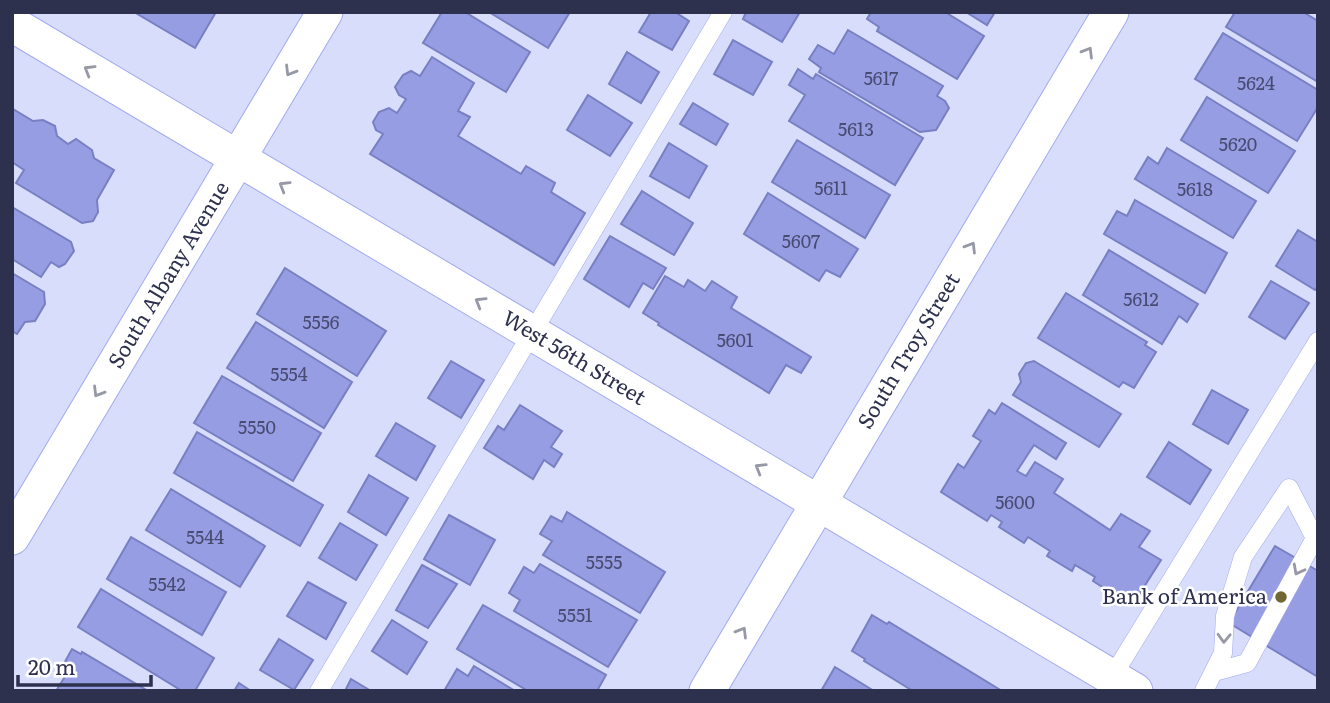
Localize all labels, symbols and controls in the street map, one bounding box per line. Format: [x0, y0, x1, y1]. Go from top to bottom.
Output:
one-way arrow [1080, 46, 1093, 59]
one-way arrow [286, 63, 299, 76]
house number: 5617 [864, 64, 898, 91]
one-way arrow [83, 65, 96, 78]
house number: 5624 [1237, 69, 1275, 96]
house number: 5613 [838, 115, 874, 142]
house number: 5620 [1219, 130, 1257, 157]
street label: South Albany Avenue [99, 174, 235, 373]
house number: 5611 [814, 174, 848, 201]
house number: 5618 [1177, 175, 1213, 202]
one-way arrow [279, 181, 292, 194]
house number: 5607 [782, 227, 820, 254]
one-way arrow [963, 242, 976, 255]
street label: South Troy Street [848, 265, 966, 434]
house number: 5612 [1123, 285, 1159, 312]
one-way arrow [475, 297, 488, 310]
street label: West 56th Street [498, 301, 653, 411]
house number: 5556 [302, 308, 340, 335]
house number: 5601 [717, 326, 753, 353]
house number: 5554 [270, 360, 308, 387]
one-way arrow [94, 385, 107, 398]
house number: 5550 [238, 413, 276, 440]
one-way arrow [755, 463, 768, 476]
house number: 5600 [995, 488, 1035, 515]
house number: 5544 [186, 523, 224, 550]
house number: 5555 [586, 548, 622, 575]
one-way arrow [1293, 562, 1306, 575]
house number: 5542 [148, 570, 186, 597]
place label: Bank of America [1102, 579, 1268, 610]
marker: Bank of America [1273, 589, 1289, 605]
house number: 5551 [558, 601, 592, 628]
one-way arrow [734, 627, 747, 640]
one-way arrow [1216, 633, 1232, 643]
scale bar [18, 644, 150, 688]
text: 20 m [28, 650, 75, 681]

